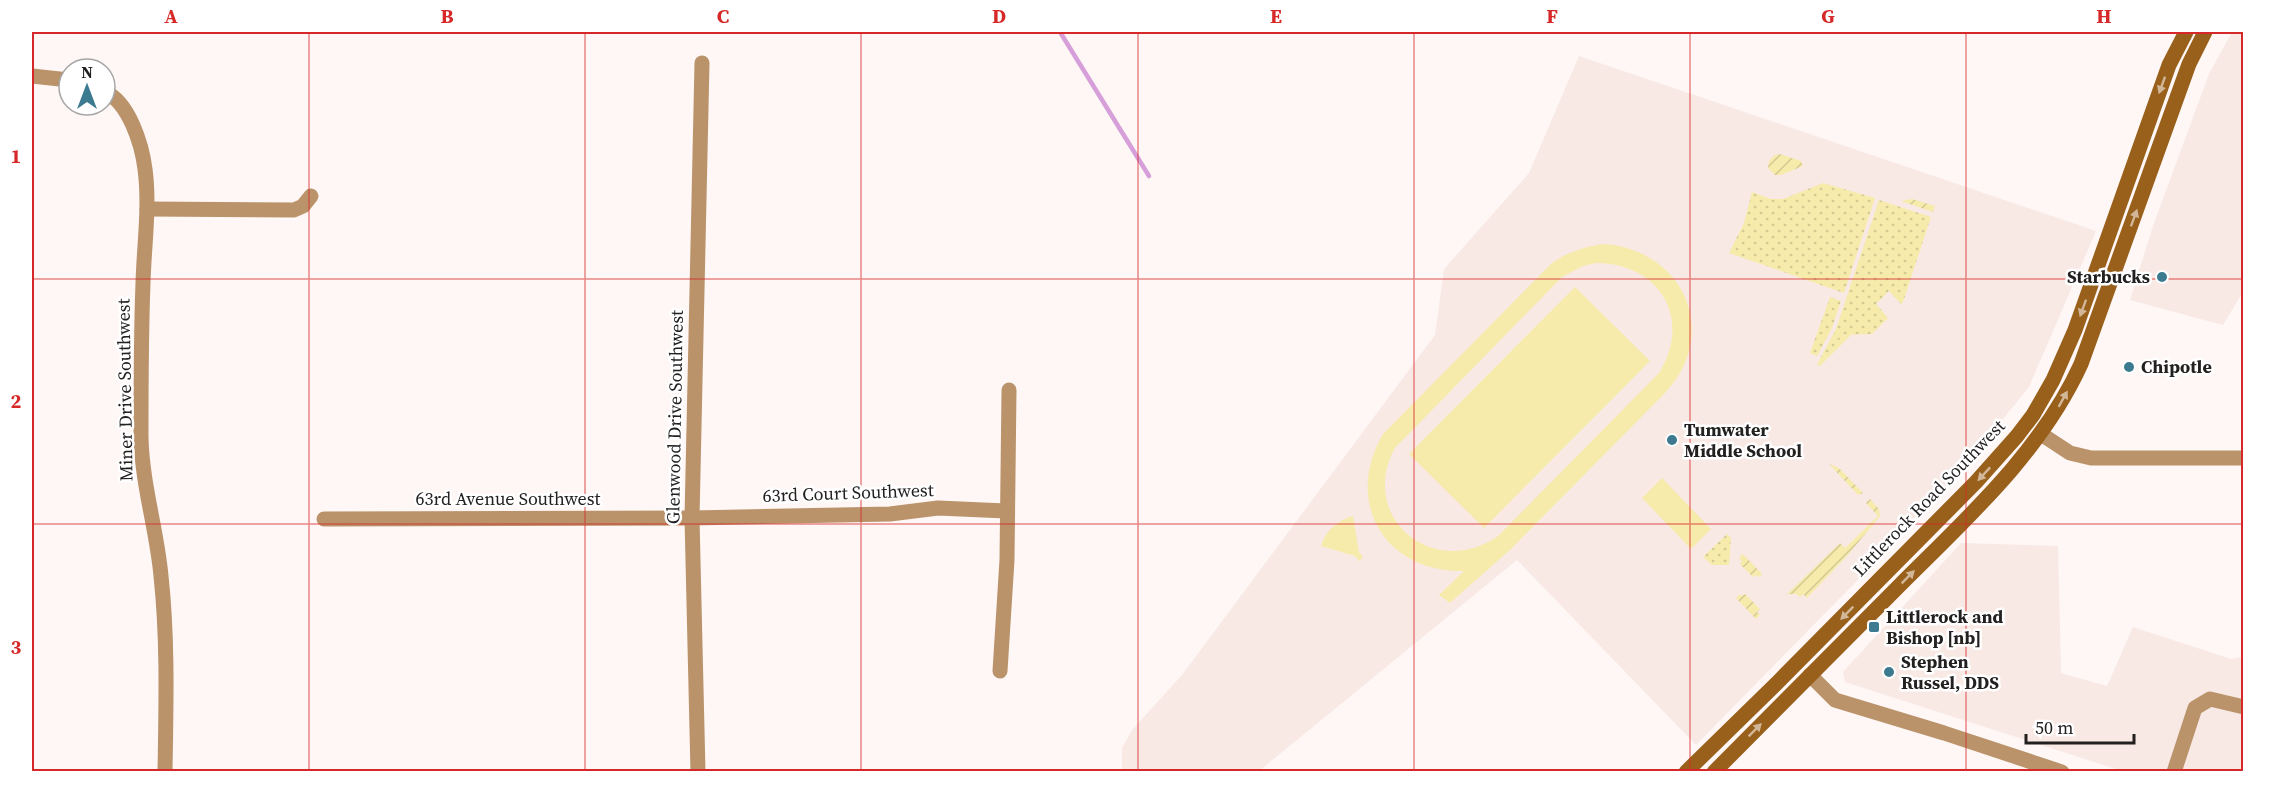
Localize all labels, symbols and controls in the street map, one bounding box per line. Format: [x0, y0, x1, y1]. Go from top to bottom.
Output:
text: A [164, 2, 178, 30]
text: B [440, 2, 454, 30]
text: C [717, 2, 729, 30]
text: D [992, 2, 1006, 30]
text: E [1270, 2, 1282, 30]
text: F [1546, 2, 1558, 30]
text: G [1821, 2, 1835, 30]
text: H [2096, 2, 2112, 30]
north arrow [57, 57, 117, 117]
text: N [81, 61, 93, 83]
one-way arrow [2157, 76, 2167, 94]
text: 1 [11, 142, 21, 170]
one-way arrow [2129, 209, 2139, 227]
place label: Starbucks [2067, 264, 2150, 289]
marker: Starbucks [2155, 270, 2169, 284]
street label: Miner Drive Southwest [110, 298, 139, 482]
one-way arrow [2078, 300, 2088, 318]
street label: Glenwood Drive Southwest [660, 310, 689, 524]
place label: Chipotle [2141, 354, 2212, 379]
marker: Chipotle [2122, 360, 2136, 374]
text: 2 [11, 387, 22, 415]
one-way arrow [2058, 391, 2069, 407]
street label: Littlerock Road Southwest [1847, 414, 2010, 582]
place label: Tumwater Middle School [1684, 417, 1802, 463]
marker: Tumwater Middle School [1665, 433, 1679, 447]
one-way arrow [1977, 467, 1991, 481]
street label: 63rd Court Southwest [762, 477, 934, 508]
street label: 63rd Avenue Southwest [416, 486, 601, 511]
one-way arrow [1900, 570, 1915, 584]
place label: Littlerock and Bishop [nb] [1886, 604, 2004, 650]
one-way arrow [1840, 605, 1854, 619]
marker: Littlerock and Bishop [nb] [1867, 620, 1881, 634]
text: 3 [11, 633, 22, 661]
place label: Stephen Russel, DDS [1901, 649, 1999, 695]
marker: Stephen Russel, DDS [1882, 665, 1896, 679]
scale bar [2026, 707, 2134, 745]
text: 50 m [2035, 715, 2073, 740]
one-way arrow [1748, 724, 1762, 738]

